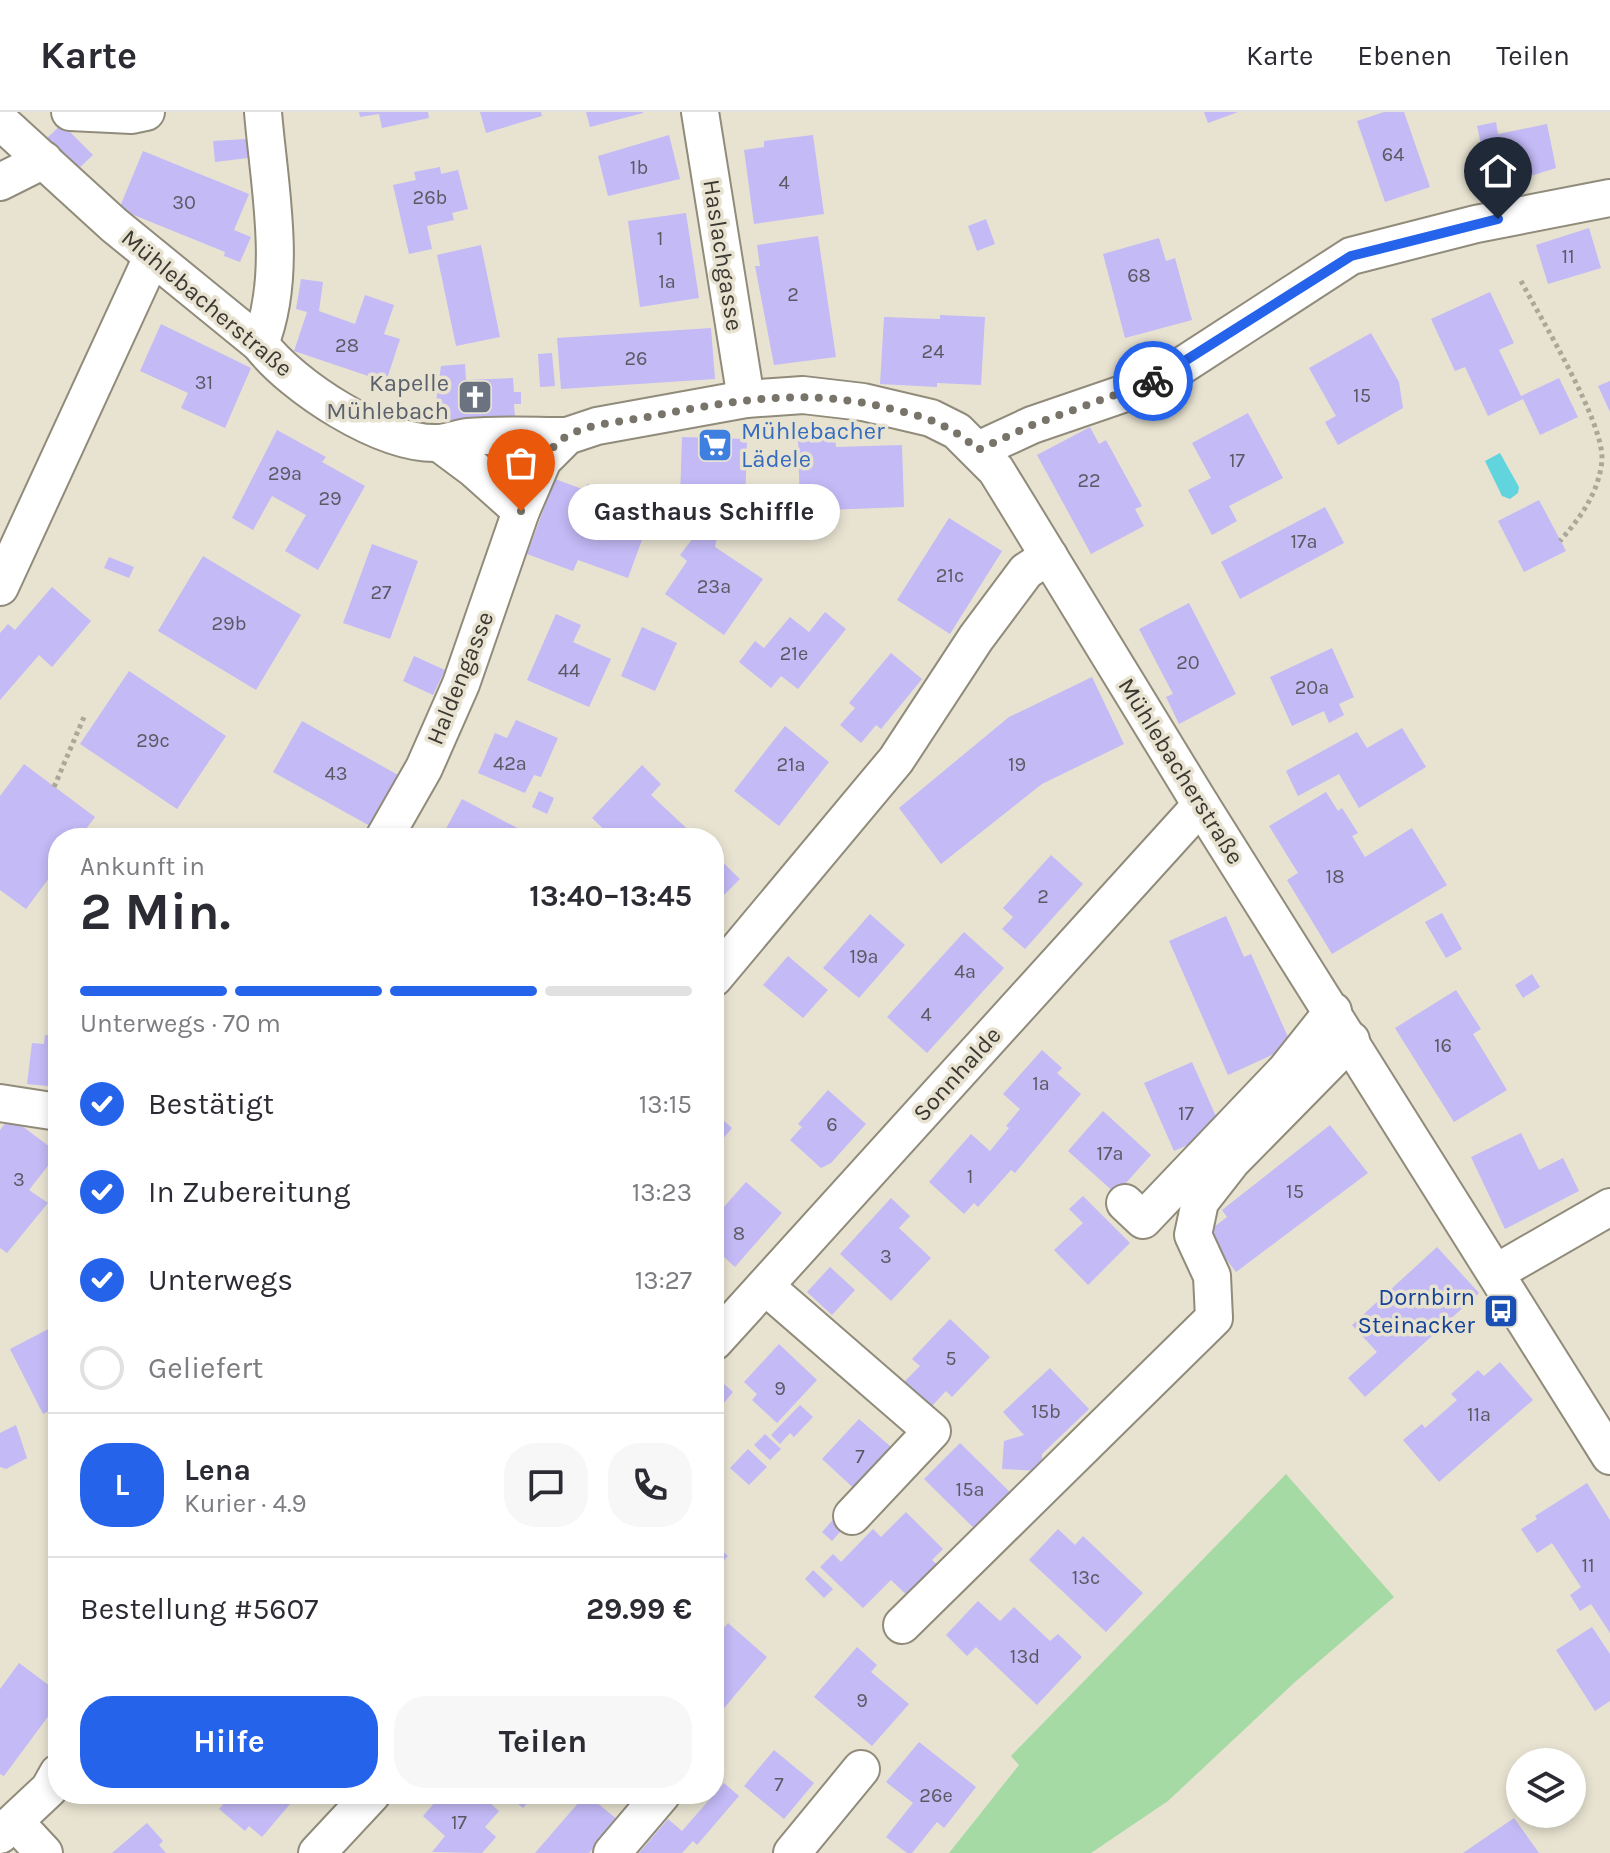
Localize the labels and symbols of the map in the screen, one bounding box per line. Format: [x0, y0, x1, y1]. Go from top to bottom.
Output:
pin [1464, 137, 1532, 219]
house number: 64 [1382, 143, 1404, 166]
house number: 1b [630, 156, 648, 179]
house number: 4 [778, 171, 790, 194]
street label: Haslachgasse [697, 177, 749, 333]
house number: 26b [413, 186, 447, 209]
house number: 30 [172, 191, 196, 214]
street label: Mühlebacherstraße [116, 223, 298, 383]
house number: 1 [657, 227, 663, 250]
house number: 11 [1561, 245, 1575, 268]
house number: 68 [1127, 264, 1151, 287]
house number: 1a [658, 270, 676, 293]
house number: 2 [787, 283, 799, 306]
house number: 28 [335, 334, 359, 357]
house number: 24 [922, 340, 944, 363]
courier [1113, 341, 1193, 421]
house number: 26 [624, 347, 648, 370]
place label: Kapelle Mühlebach [326, 369, 449, 425]
house number: 31 [195, 371, 213, 394]
church icon: Kapelle Mühlebach [456, 378, 494, 416]
house number: 15 [1353, 384, 1371, 407]
place label: Mühlebacher Lädele [741, 417, 885, 473]
supermarket icon: Mühlebacher Lädele [696, 426, 734, 464]
pin [487, 429, 555, 511]
house number: 17 [1229, 449, 1246, 472]
house number: 29a [268, 462, 302, 485]
house number: 22 [1077, 469, 1101, 492]
callout: Gasthaus Schiffle [569, 483, 841, 539]
house number: 29 [318, 487, 342, 510]
house number: 17a [1290, 530, 1318, 553]
house number: 21c [936, 564, 964, 587]
house number: 23a [697, 575, 731, 598]
house number: 27 [371, 581, 392, 604]
street label: Haldengasse [421, 607, 499, 749]
house number: 29b [211, 612, 247, 635]
house number: 21e [780, 642, 808, 665]
house number: 20 [1176, 651, 1200, 674]
house number: 44 [558, 659, 580, 682]
street label: Mühlebacherstraße [1112, 673, 1250, 869]
house number: 20a [1295, 676, 1329, 699]
house number: 29c [136, 729, 170, 752]
house number: 42a [493, 752, 527, 775]
house number: 21a [776, 753, 806, 776]
house number: 19 [1008, 753, 1026, 776]
house number: 43 [325, 762, 347, 785]
house number: 18 [1326, 865, 1344, 888]
house number: 2 [1037, 885, 1049, 908]
house number: 19a [849, 945, 879, 968]
house number: 4a [954, 960, 976, 983]
house number: 4 [920, 1003, 932, 1026]
street label: Sonnhalde [907, 1021, 1007, 1127]
house number: 16 [1434, 1034, 1452, 1057]
house number: 1a [1032, 1072, 1050, 1095]
house number: 17 [1178, 1102, 1195, 1125]
house number: 6 [826, 1113, 838, 1136]
house number: 17a [1096, 1142, 1124, 1165]
house number: 1 [967, 1165, 973, 1188]
house number: 3 [13, 1168, 25, 1191]
house number: 15 [1286, 1180, 1304, 1203]
house number: 8 [733, 1222, 745, 1245]
house number: 3 [880, 1245, 892, 1268]
place label: Dornbirn Steinacker [1357, 1283, 1475, 1339]
bus stop icon: Dornbirn Steinacker [1482, 1292, 1520, 1330]
house number: 5 [945, 1347, 957, 1370]
house number: 9 [774, 1377, 786, 1400]
house number: 15b [1031, 1400, 1061, 1423]
house number: 11a [1467, 1403, 1491, 1426]
house number: 7 [855, 1445, 865, 1468]
house number: 15a [956, 1478, 984, 1501]
house number: 11 [1581, 1554, 1595, 1577]
house number: 13c [1072, 1566, 1100, 1589]
house number: 13d [1010, 1645, 1040, 1668]
house number: 9 [856, 1689, 868, 1712]
house number: 7 [774, 1773, 784, 1796]
house number: 26e [919, 1784, 953, 1807]
house number: 17 [451, 1811, 468, 1834]

